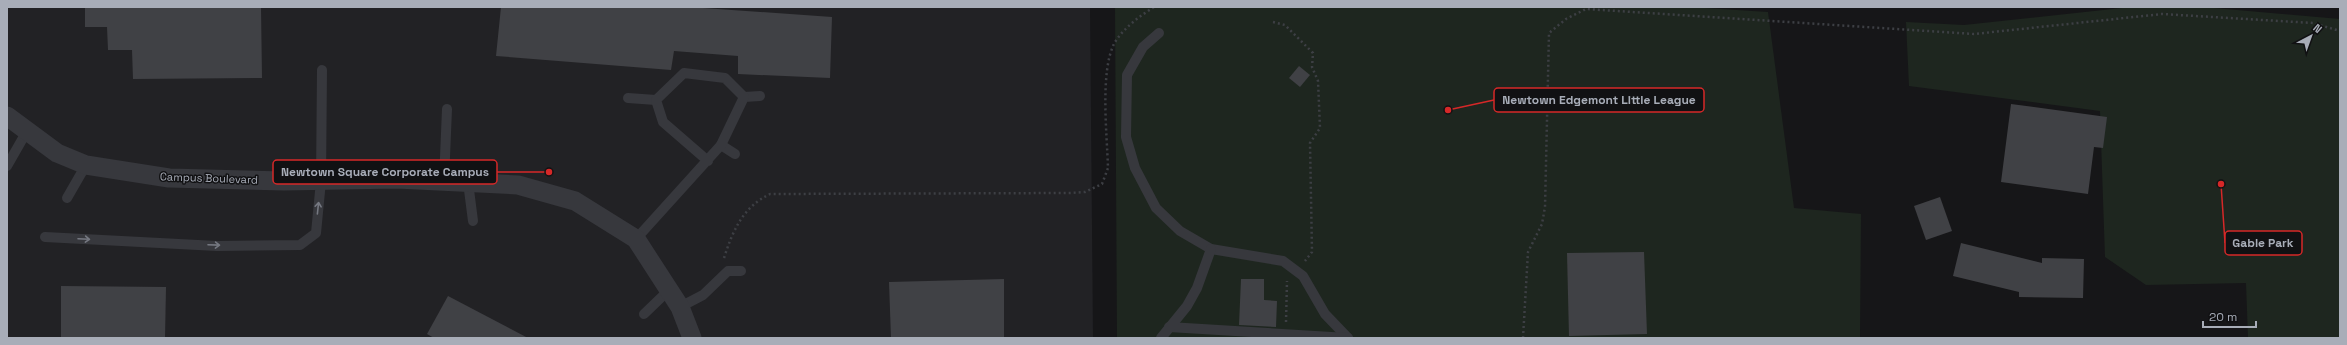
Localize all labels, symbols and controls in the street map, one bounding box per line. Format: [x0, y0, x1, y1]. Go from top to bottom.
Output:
north arrow [2291, 16, 2331, 56]
text: N [2310, 21, 2325, 36]
callout: Newtown Edgemont Little League [1494, 88, 1704, 112]
text: Newtown Edgemont Little League [1502, 92, 1696, 108]
callout: Newtown Square Corporate Campus [273, 160, 497, 184]
text: Newtown Square Corporate Campus [281, 164, 489, 180]
street label: Campus Boulevard [160, 169, 258, 187]
one-way arrow [314, 202, 322, 215]
callout: Gable Park [2225, 231, 2302, 255]
one-way arrow [77, 235, 90, 243]
text: Gable Park [2232, 235, 2294, 251]
one-way arrow [207, 242, 220, 249]
scale bar [2203, 303, 2256, 329]
text: 20 m [2209, 309, 2237, 325]

